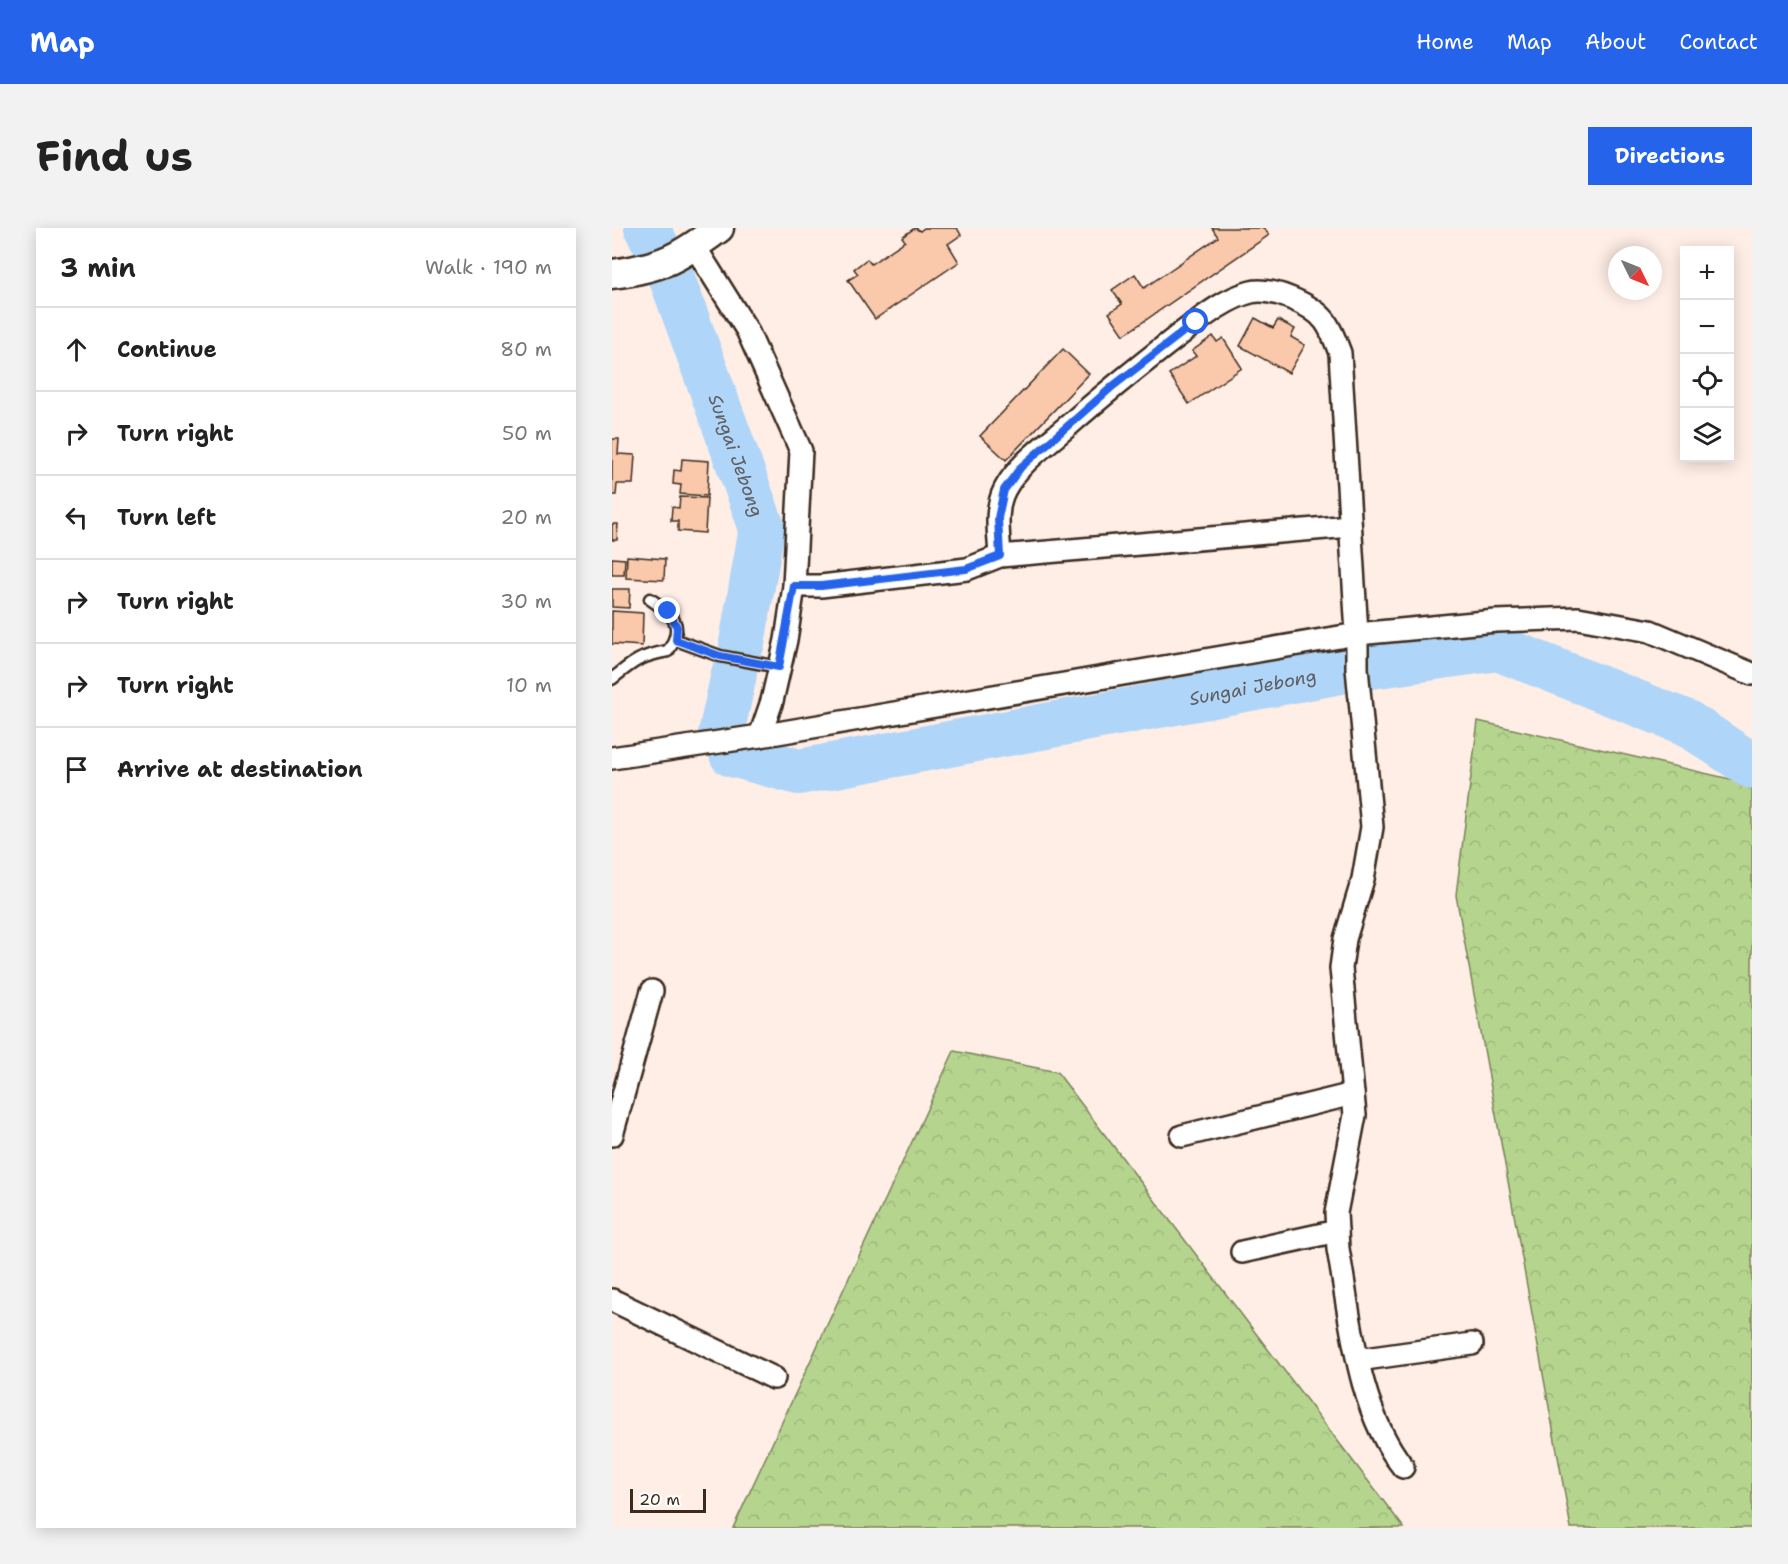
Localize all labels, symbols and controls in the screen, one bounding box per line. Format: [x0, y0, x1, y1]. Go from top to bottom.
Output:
text: Map [30, 23, 95, 61]
text: Home [1416, 28, 1474, 56]
text: Map [1507, 28, 1552, 56]
text: About [1585, 28, 1646, 56]
text: Contact [1679, 28, 1758, 56]
button: Directions [1588, 127, 1752, 185]
text: Find us [36, 128, 193, 184]
north arrow [1608, 246, 1662, 300]
map controls [1680, 246, 1734, 462]
button: + [1680, 246, 1734, 300]
text: 3 min [60, 250, 136, 285]
text: Walk · 190 m [425, 254, 552, 280]
button: − [1680, 300, 1734, 354]
route start [1182, 308, 1208, 334]
icon: ahead [60, 333, 93, 366]
text: Continue [117, 335, 217, 364]
text: 80 m [500, 336, 552, 362]
button: locate [1680, 354, 1734, 408]
water label: Sungai Jebong [703, 391, 769, 520]
button: layers [1680, 408, 1734, 462]
icon: right [60, 417, 93, 450]
text: Turn right [117, 419, 234, 448]
text: 50 m [502, 420, 552, 446]
icon: left [60, 501, 93, 534]
text: Turn left [117, 503, 216, 532]
text: 20 m [501, 504, 552, 530]
icon: right [60, 585, 93, 618]
text: Turn right [117, 587, 234, 616]
text: 30 m [500, 588, 552, 614]
route end [654, 597, 680, 623]
water label: Sungai Jebong [1187, 664, 1318, 711]
icon: right [60, 669, 93, 702]
text: Turn right [117, 671, 234, 700]
text: 10 m [506, 672, 552, 698]
icon: arrive [60, 753, 93, 786]
text: Arrive at destination [117, 755, 363, 784]
scale bar [630, 1486, 706, 1514]
text: 20 m [639, 1489, 680, 1510]

